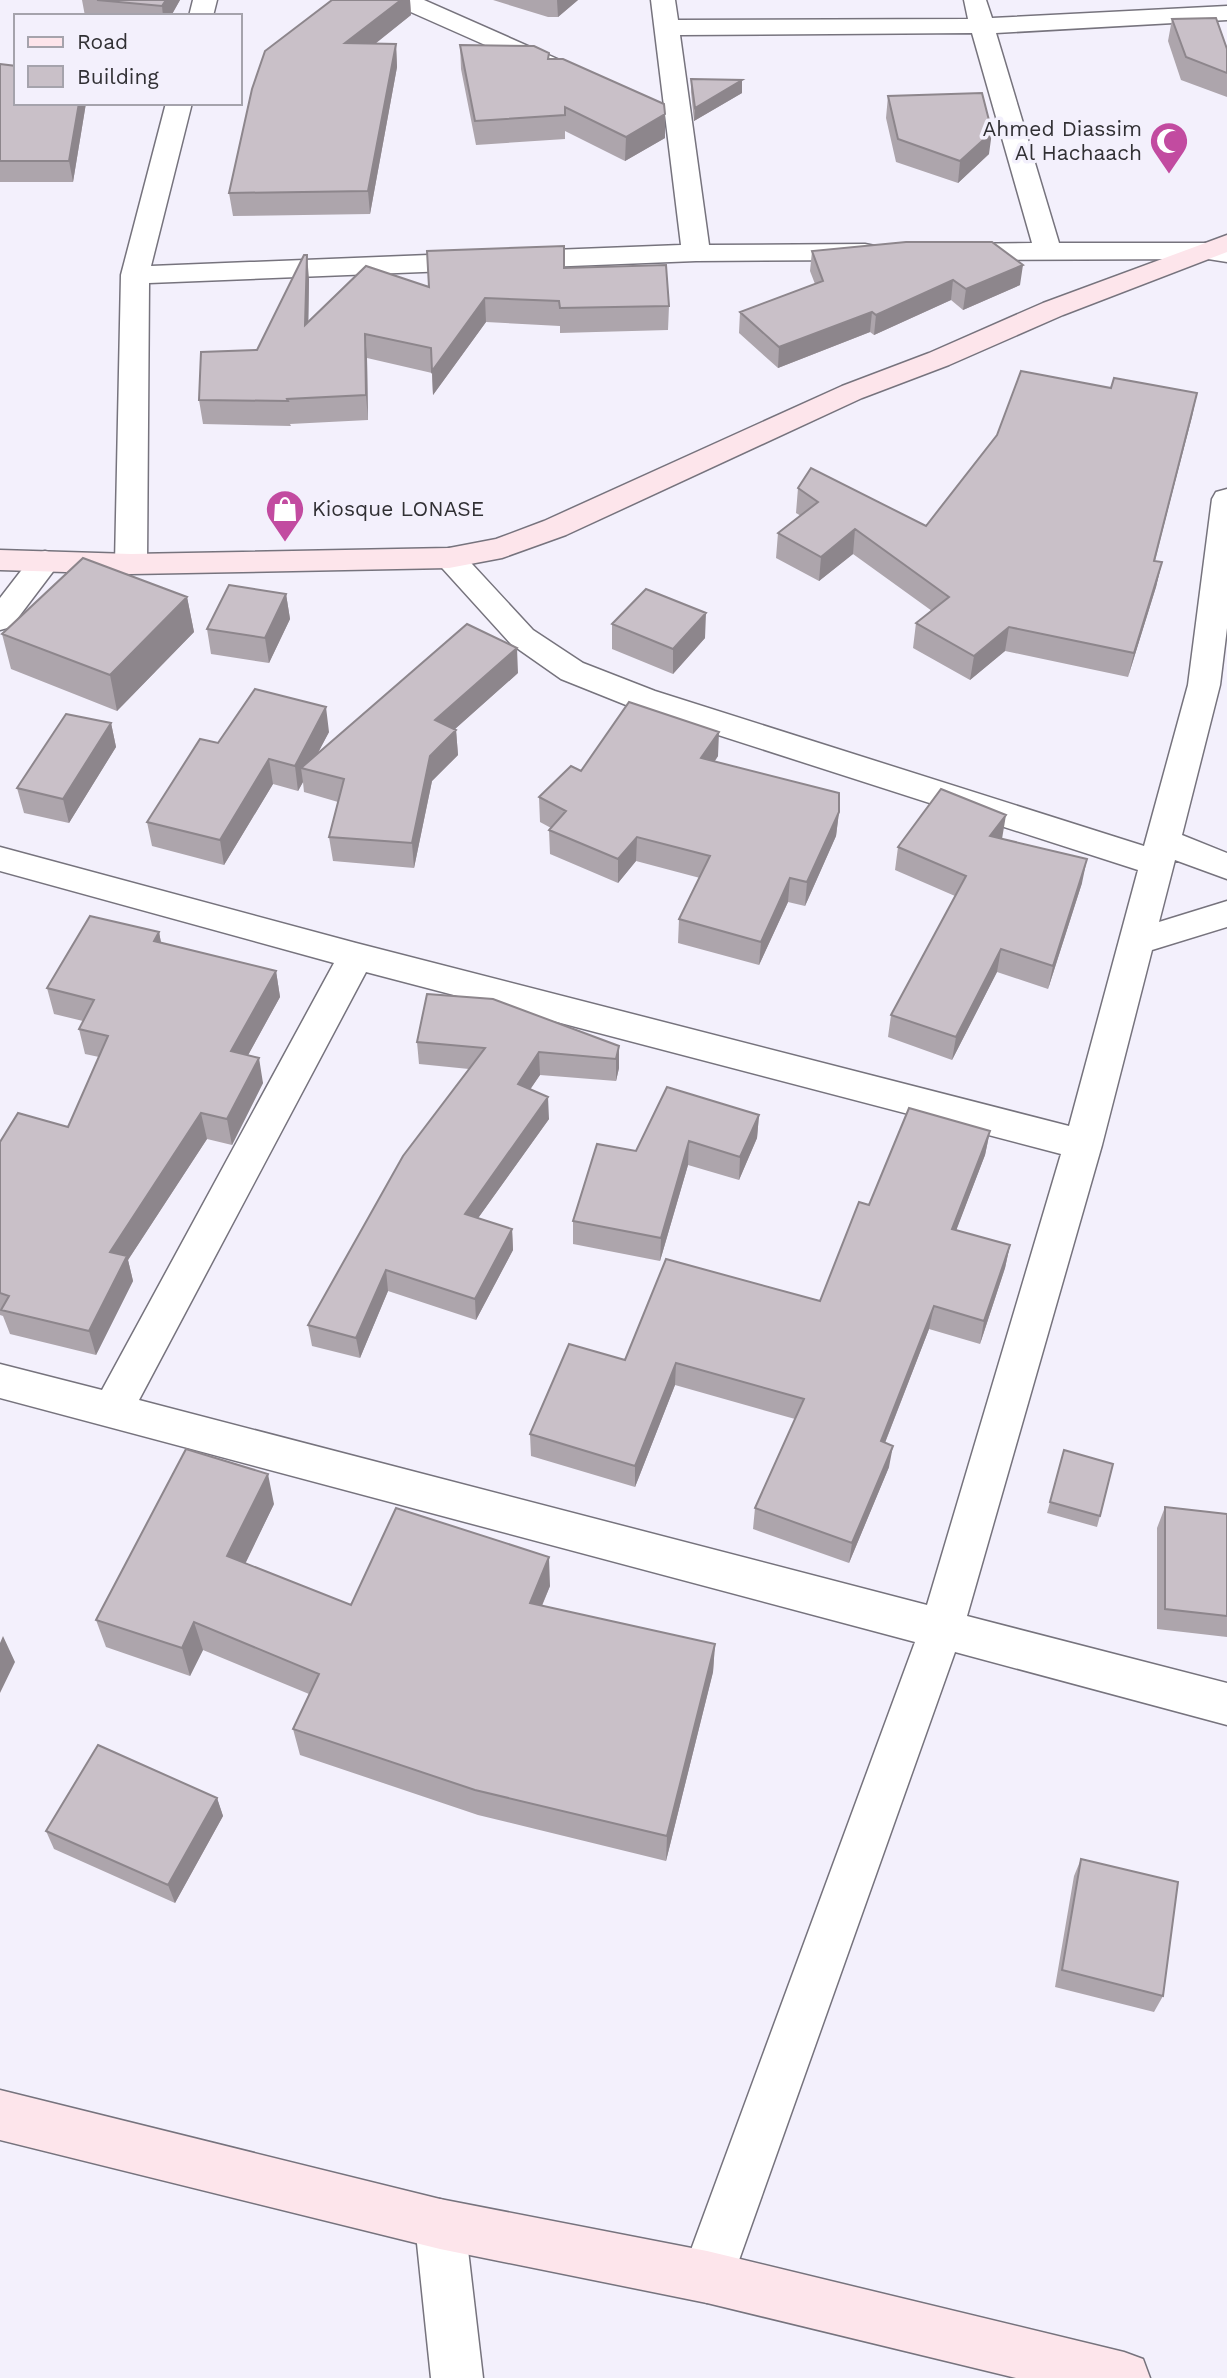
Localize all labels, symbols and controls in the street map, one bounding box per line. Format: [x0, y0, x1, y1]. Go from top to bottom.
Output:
legend [14, 14, 242, 105]
text: Road [77, 29, 128, 54]
text: Building [77, 64, 159, 89]
place label: Ahmed Diassim Al Hachaach [982, 116, 1142, 165]
mosque icon: Ahmed Diassim Al Hachaach [1148, 120, 1190, 175]
shop icon: Kiosque LONASE [264, 488, 306, 543]
place label: Kiosque LONASE [312, 496, 484, 521]

